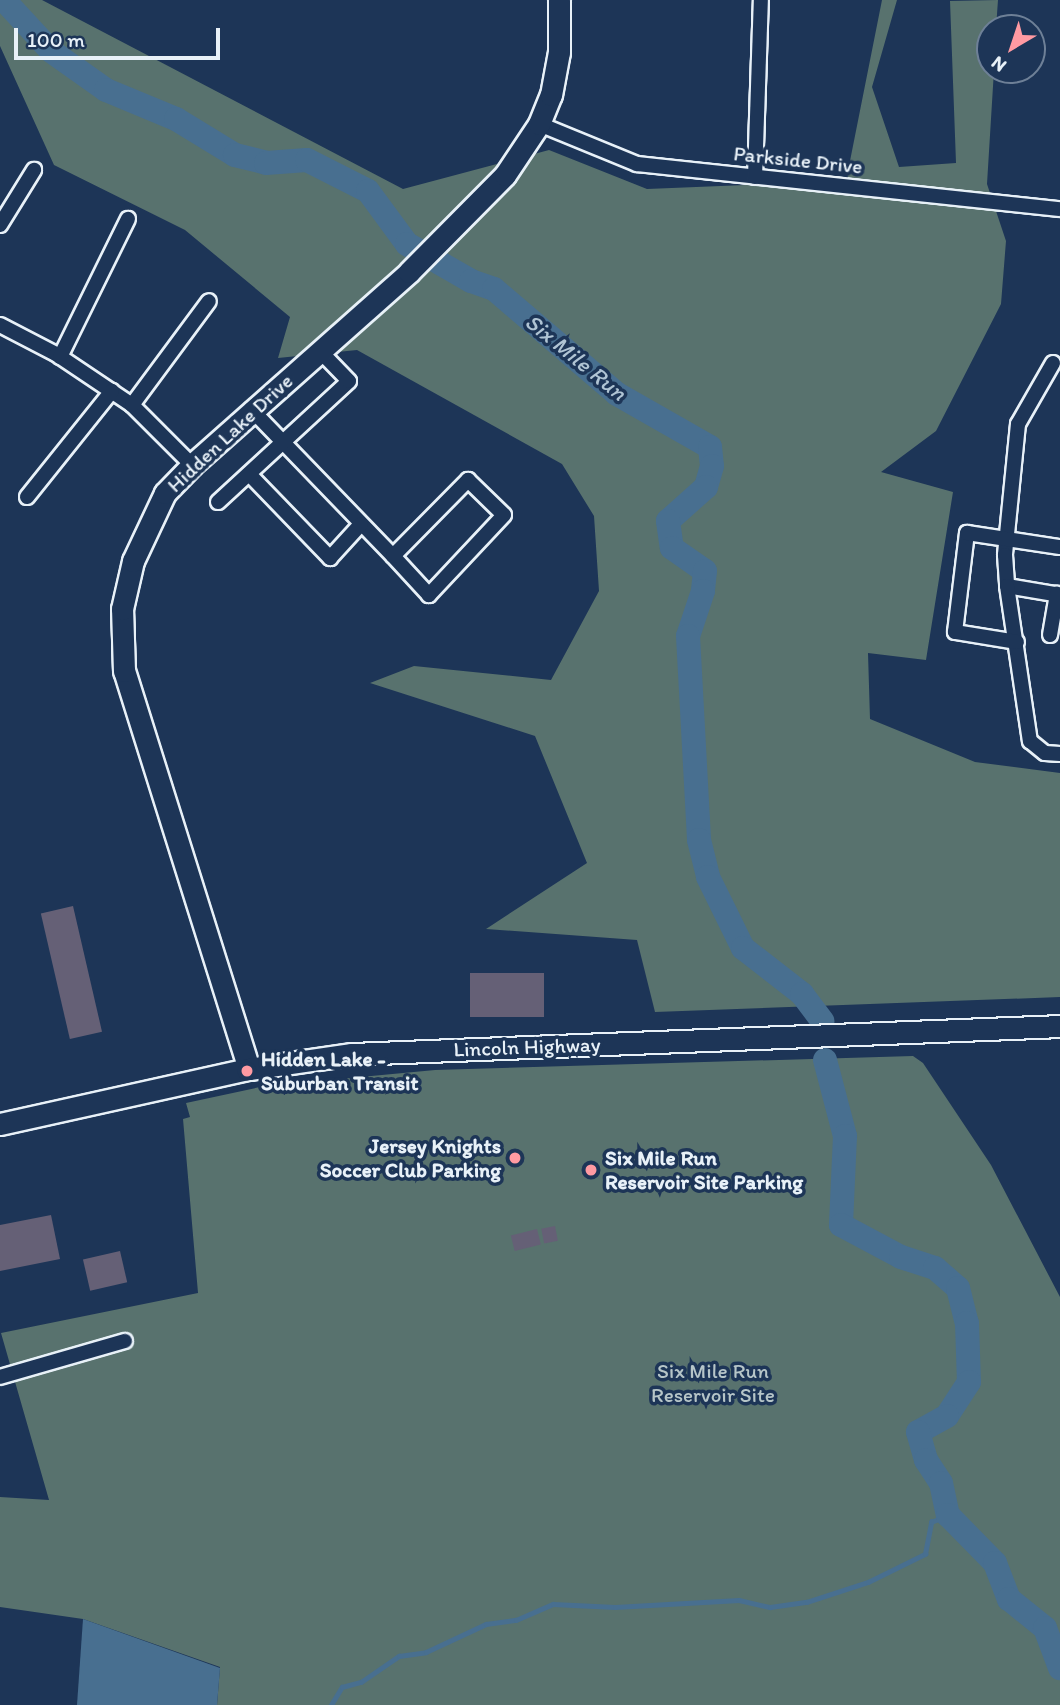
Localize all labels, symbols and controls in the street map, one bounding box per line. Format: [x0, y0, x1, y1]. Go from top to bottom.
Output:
scale bar [18, 14, 224, 58]
north arrow [976, 14, 1046, 84]
text: 100 m [27, 27, 85, 52]
text: N [987, 51, 1011, 77]
street label: Parkside Drive [732, 141, 864, 179]
water label: Six Mile Run [520, 308, 632, 406]
street label: Hidden Lake Drive [162, 368, 298, 498]
street label: Lincoln Highway [453, 1032, 601, 1062]
place label: Hidden Lake - Suburban Transit [261, 1046, 417, 1096]
marker: Hidden Lake - Suburban Transit [239, 1063, 255, 1079]
place label: Jersey Knights Soccer Club Parking [320, 1133, 501, 1183]
place label: Six Mile Run Reservoir Site Parking [605, 1145, 803, 1195]
marker: Jersey Knights Soccer Club Parking [507, 1150, 523, 1166]
marker: Six Mile Run Reservoir Site Parking [583, 1162, 599, 1178]
park label: Six Mile Run Reservoir Site [651, 1358, 775, 1408]

